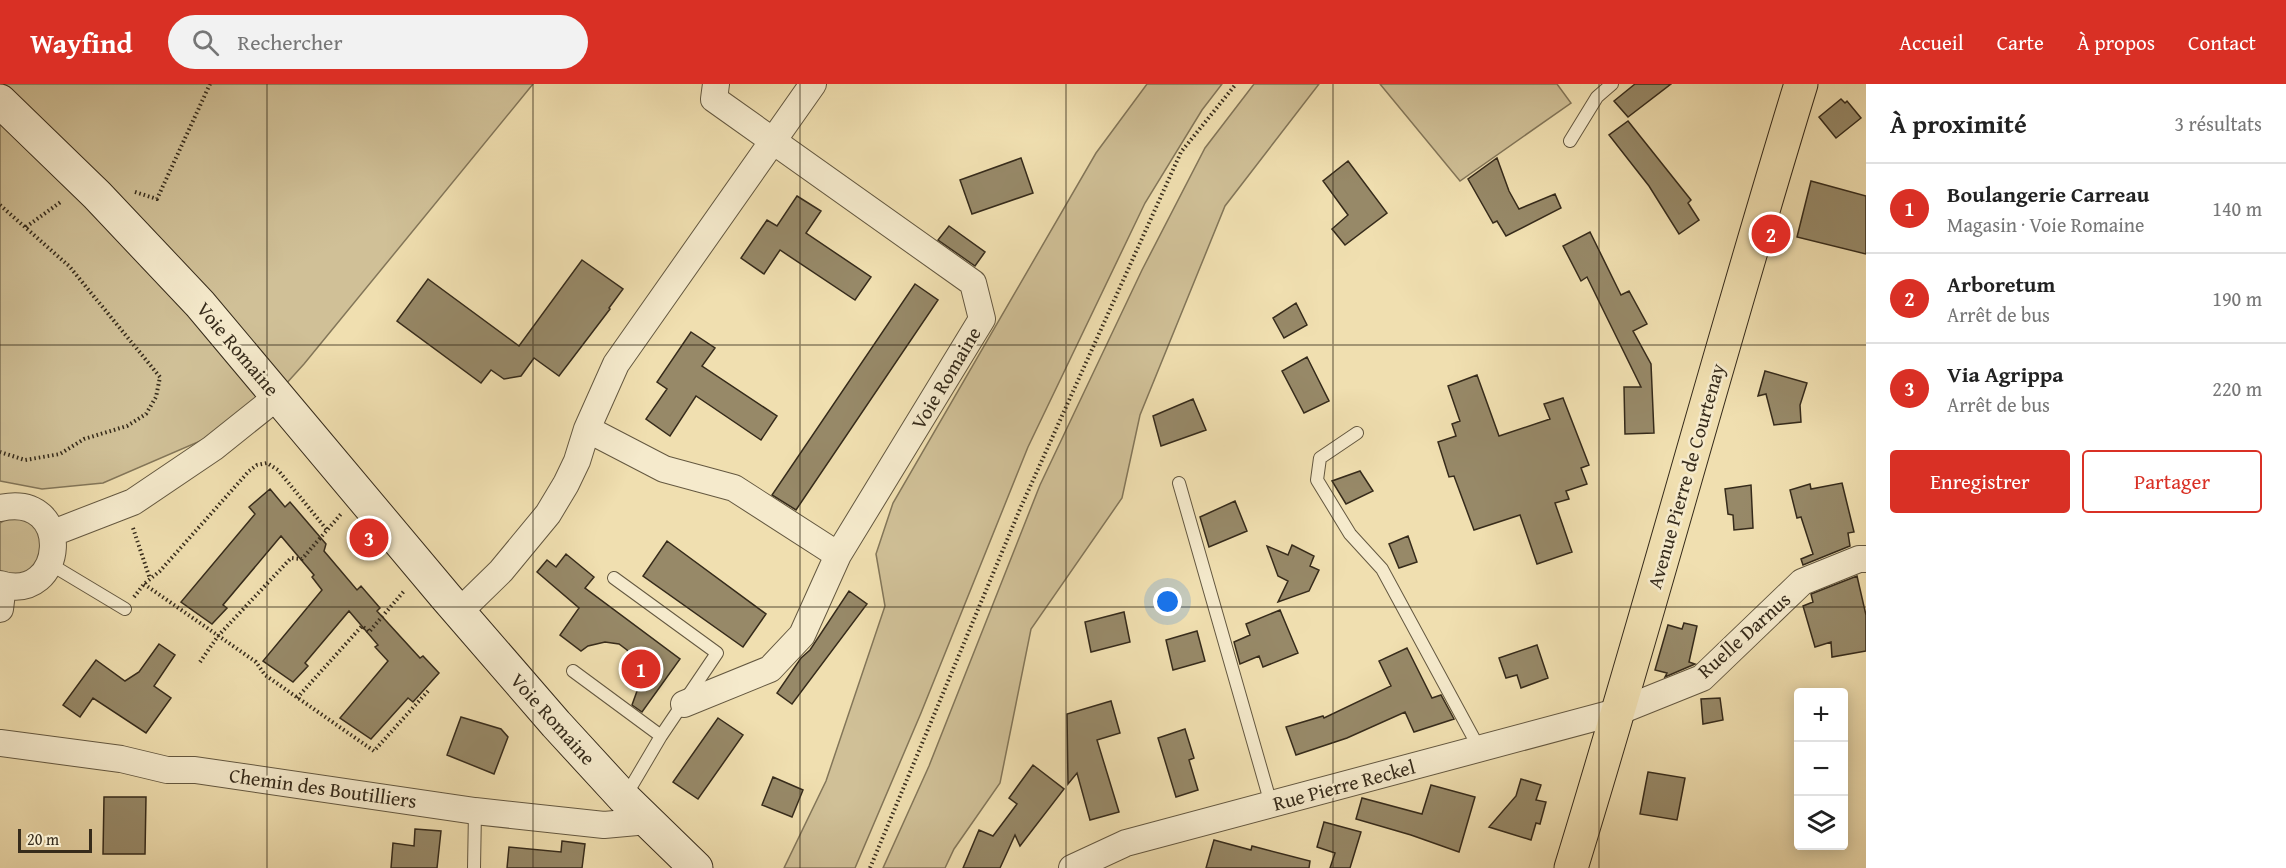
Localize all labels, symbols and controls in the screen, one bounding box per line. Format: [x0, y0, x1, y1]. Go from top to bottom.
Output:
search box [168, 15, 588, 69]
text: Wayfind [30, 22, 132, 63]
icon: search [189, 26, 222, 59]
text: Rechercher [237, 26, 342, 58]
text: Accueil [1899, 27, 1964, 58]
text: Carte [1997, 27, 2044, 58]
text: À propos [2077, 27, 2155, 58]
text: Contact [2188, 27, 2256, 58]
text: À proximité [1890, 104, 2027, 143]
text: 3 résultats [2174, 109, 2262, 138]
text: Boulangerie Carreau [1947, 178, 2149, 210]
text: 1 [1904, 194, 1915, 223]
text: 140 m [2212, 194, 2262, 223]
text: Magasin · Voie Romaine [1947, 210, 2144, 239]
pin: 2 [1752, 212, 1790, 256]
text: Arboretum [1947, 268, 2055, 300]
text: 2 [1904, 284, 1915, 313]
text: 190 m [2212, 284, 2262, 313]
street label: Voie Romaine [190, 295, 287, 402]
text: Arrêt de bus [1947, 300, 2050, 329]
street label: Voie Romaine [903, 321, 988, 435]
text: Via Agrippa [1947, 358, 2064, 390]
street label: Avenue Pierre de Courtenay [1639, 360, 1732, 592]
text: 3 [1904, 374, 1915, 403]
text: 220 m [2212, 374, 2262, 403]
text: Arrêt de bus [1947, 390, 2050, 419]
button: Enregistrer [1890, 450, 2070, 513]
button: Partager [2082, 450, 2262, 513]
pin: 3 [350, 516, 388, 560]
street label: Ruelle Darnus [1691, 585, 1797, 684]
your location [1153, 587, 1182, 616]
pin: 1 [622, 646, 660, 692]
street label: Voie Romaine [504, 666, 603, 771]
map controls [1794, 688, 1848, 850]
button: + [1794, 688, 1848, 742]
button: − [1794, 742, 1848, 796]
street label: Rue Pierre Reckel [1270, 752, 1419, 817]
street label: Chemin des Boutilliers [228, 760, 419, 815]
button: layers [1794, 796, 1848, 850]
scale bar [18, 826, 92, 854]
text: 20 m [27, 827, 59, 851]

